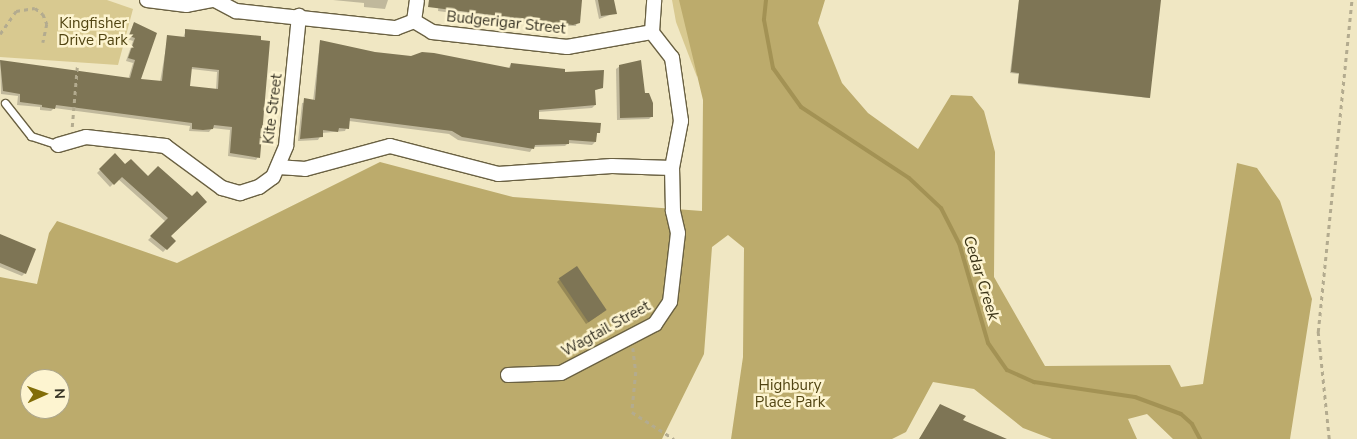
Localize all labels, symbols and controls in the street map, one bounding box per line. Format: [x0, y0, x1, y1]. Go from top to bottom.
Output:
street label: Budgerigar Street [445, 8, 567, 38]
park label: Kingfisher Drive Park [58, 14, 128, 49]
street label: Kite Street [260, 73, 286, 145]
water label: Cedar Creek [959, 233, 1003, 323]
street label: Wagtail Street [559, 297, 653, 361]
north arrow [20, 369, 70, 419]
park label: Highbury Place Park [755, 376, 825, 411]
text: N [50, 388, 69, 399]

